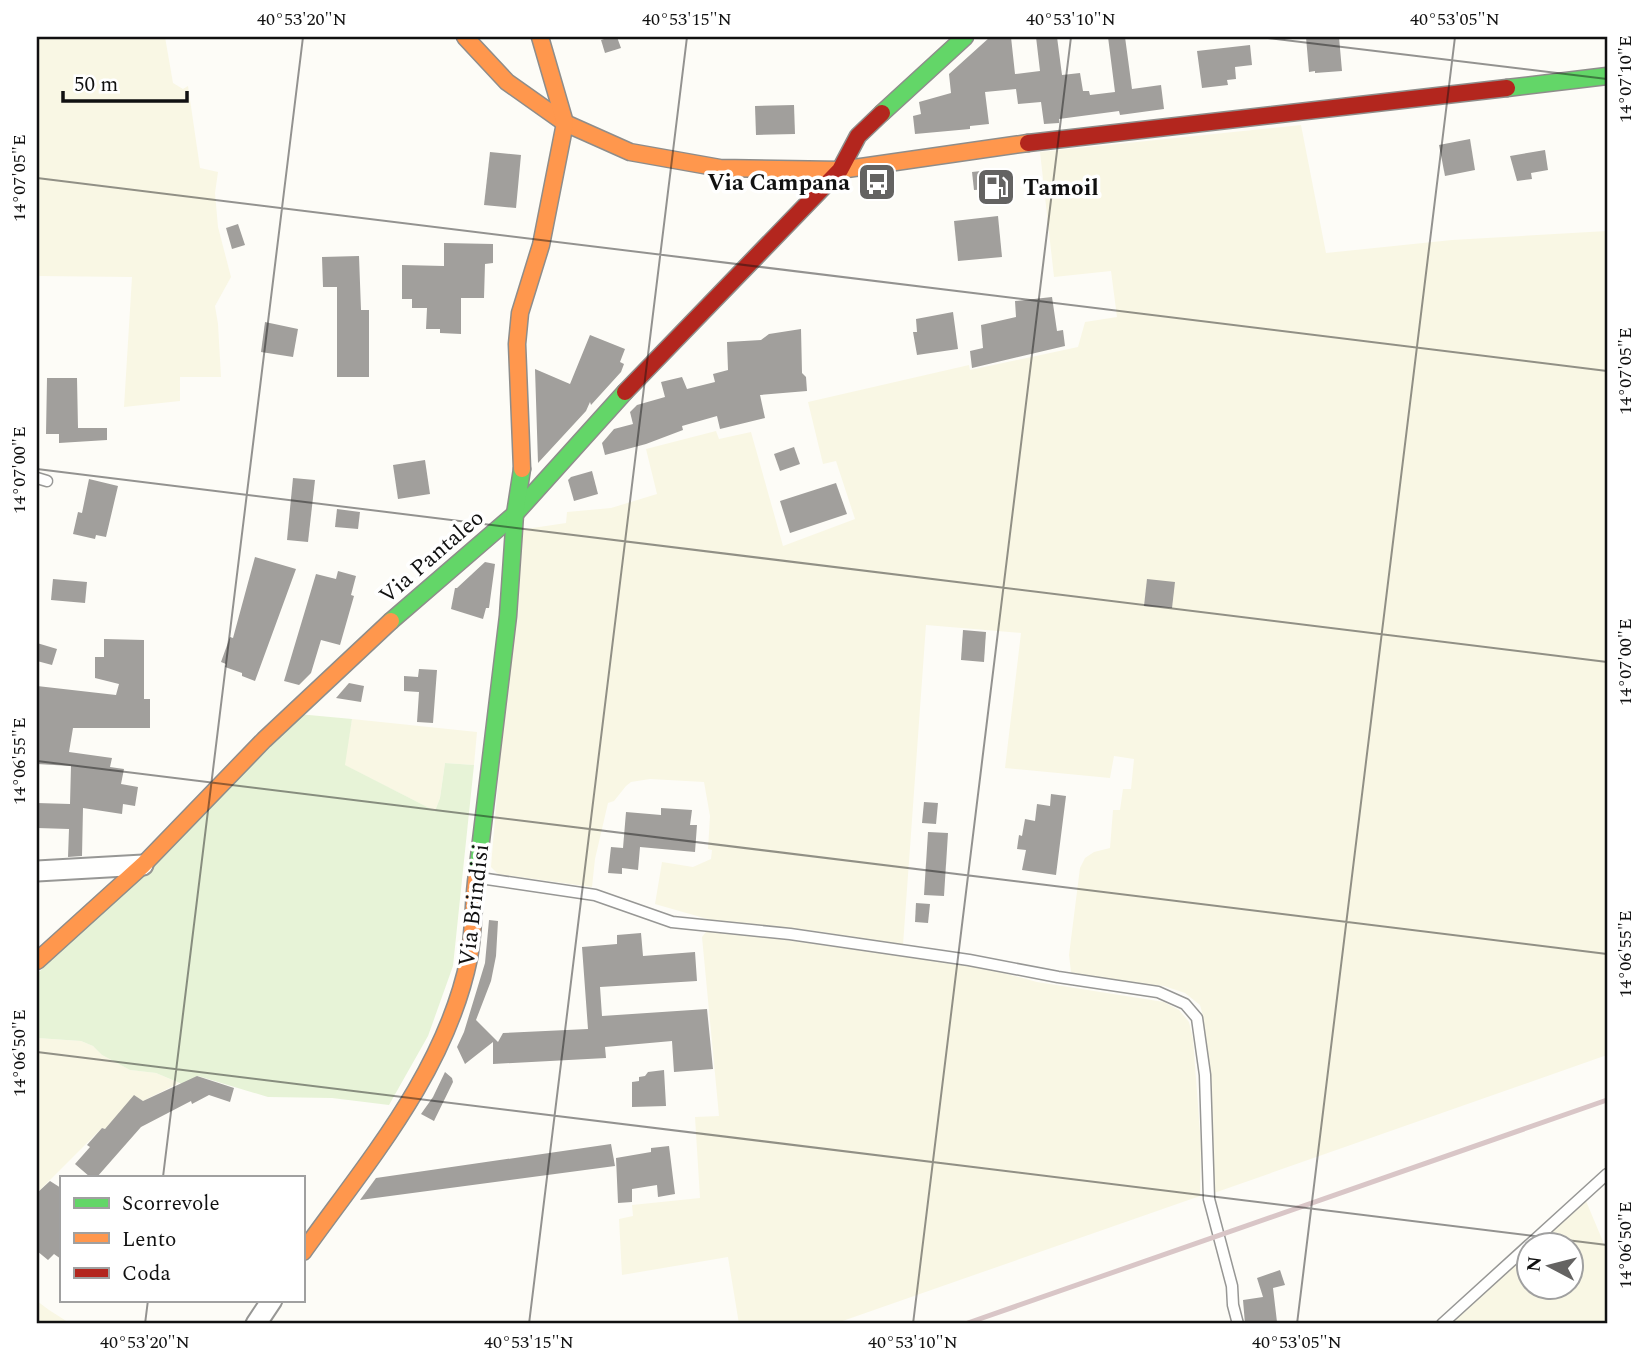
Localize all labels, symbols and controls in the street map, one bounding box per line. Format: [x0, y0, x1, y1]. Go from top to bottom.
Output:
text: 40°53'20"N [257, 6, 347, 33]
text: 40°53'15"N [642, 6, 732, 33]
text: 40°53'10"N [1026, 6, 1116, 33]
text: 40°53'05"N [1410, 6, 1500, 33]
text: 14°07'10"E [1612, 35, 1639, 123]
scale bar [63, 60, 187, 104]
text: 50 m [74, 69, 118, 101]
text: 14°07'05"E [6, 134, 33, 222]
bus stop icon: Via Campana [856, 161, 898, 203]
place label: Via Campana [707, 166, 850, 201]
fuel station icon: Tamoil [975, 166, 1017, 208]
place label: Tamoil [1023, 171, 1099, 206]
text: 14°07'05"E [1612, 327, 1639, 415]
text: 14°07'00"E [6, 426, 33, 514]
street label: Via Pantaleo [372, 501, 492, 613]
text: 14°07'00"E [1612, 618, 1639, 706]
text: 14°06'55"E [6, 717, 33, 805]
street label: Via Brindisi [450, 842, 499, 968]
text: 14°06'55"E [1612, 910, 1639, 998]
text: 14°06'50"E [6, 1009, 33, 1097]
legend [60, 1176, 304, 1302]
text: Scorrevole [122, 1188, 220, 1220]
text: 14°06'50"E [1612, 1201, 1639, 1289]
text: Lento [122, 1224, 176, 1256]
north arrow [1514, 1232, 1584, 1302]
text: N [1519, 1255, 1550, 1274]
text: Coda [122, 1258, 171, 1290]
text: 40°53'20"N [100, 1329, 190, 1356]
text: 40°53'15"N [484, 1329, 574, 1356]
text: 40°53'10"N [868, 1329, 958, 1356]
text: 40°53'05"N [1252, 1329, 1342, 1356]

